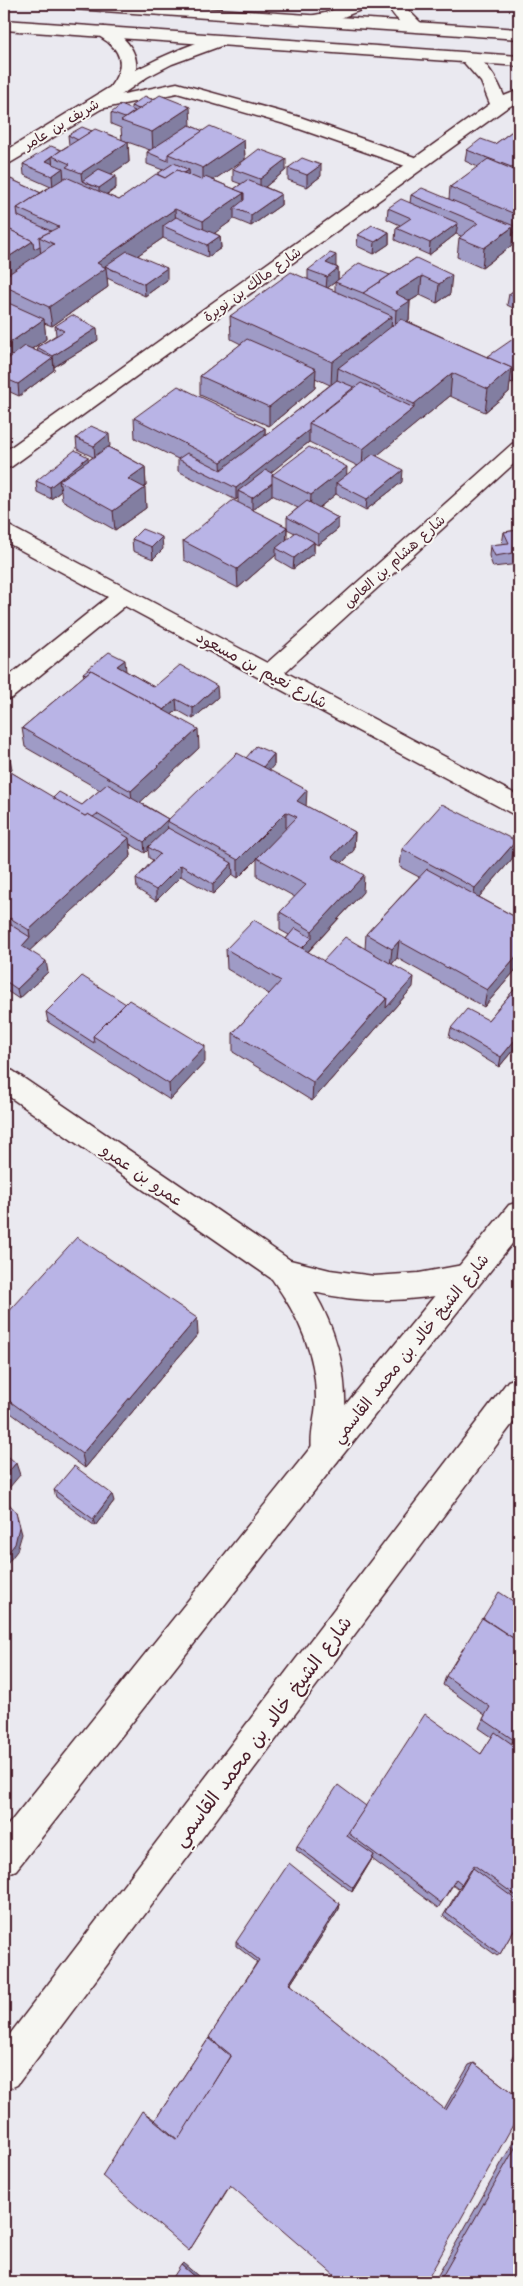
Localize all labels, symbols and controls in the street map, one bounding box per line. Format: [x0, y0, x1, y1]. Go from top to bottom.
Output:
street label: شريف بن عامر [19, 94, 103, 156]
street label: شارع مالك بن نويرة [200, 242, 306, 327]
street label: شارع هشام بن العاص [339, 511, 450, 613]
street label: شارع نعيم بن مسعود [192, 626, 331, 715]
street label: عمرو بن عمرو [95, 1138, 188, 1212]
street label: شارع الشيخ خالد بن محمد القاسمي [327, 1249, 497, 1450]
street label: شارع الشيخ خالد بن محمد القاسمي [167, 1611, 361, 1854]

